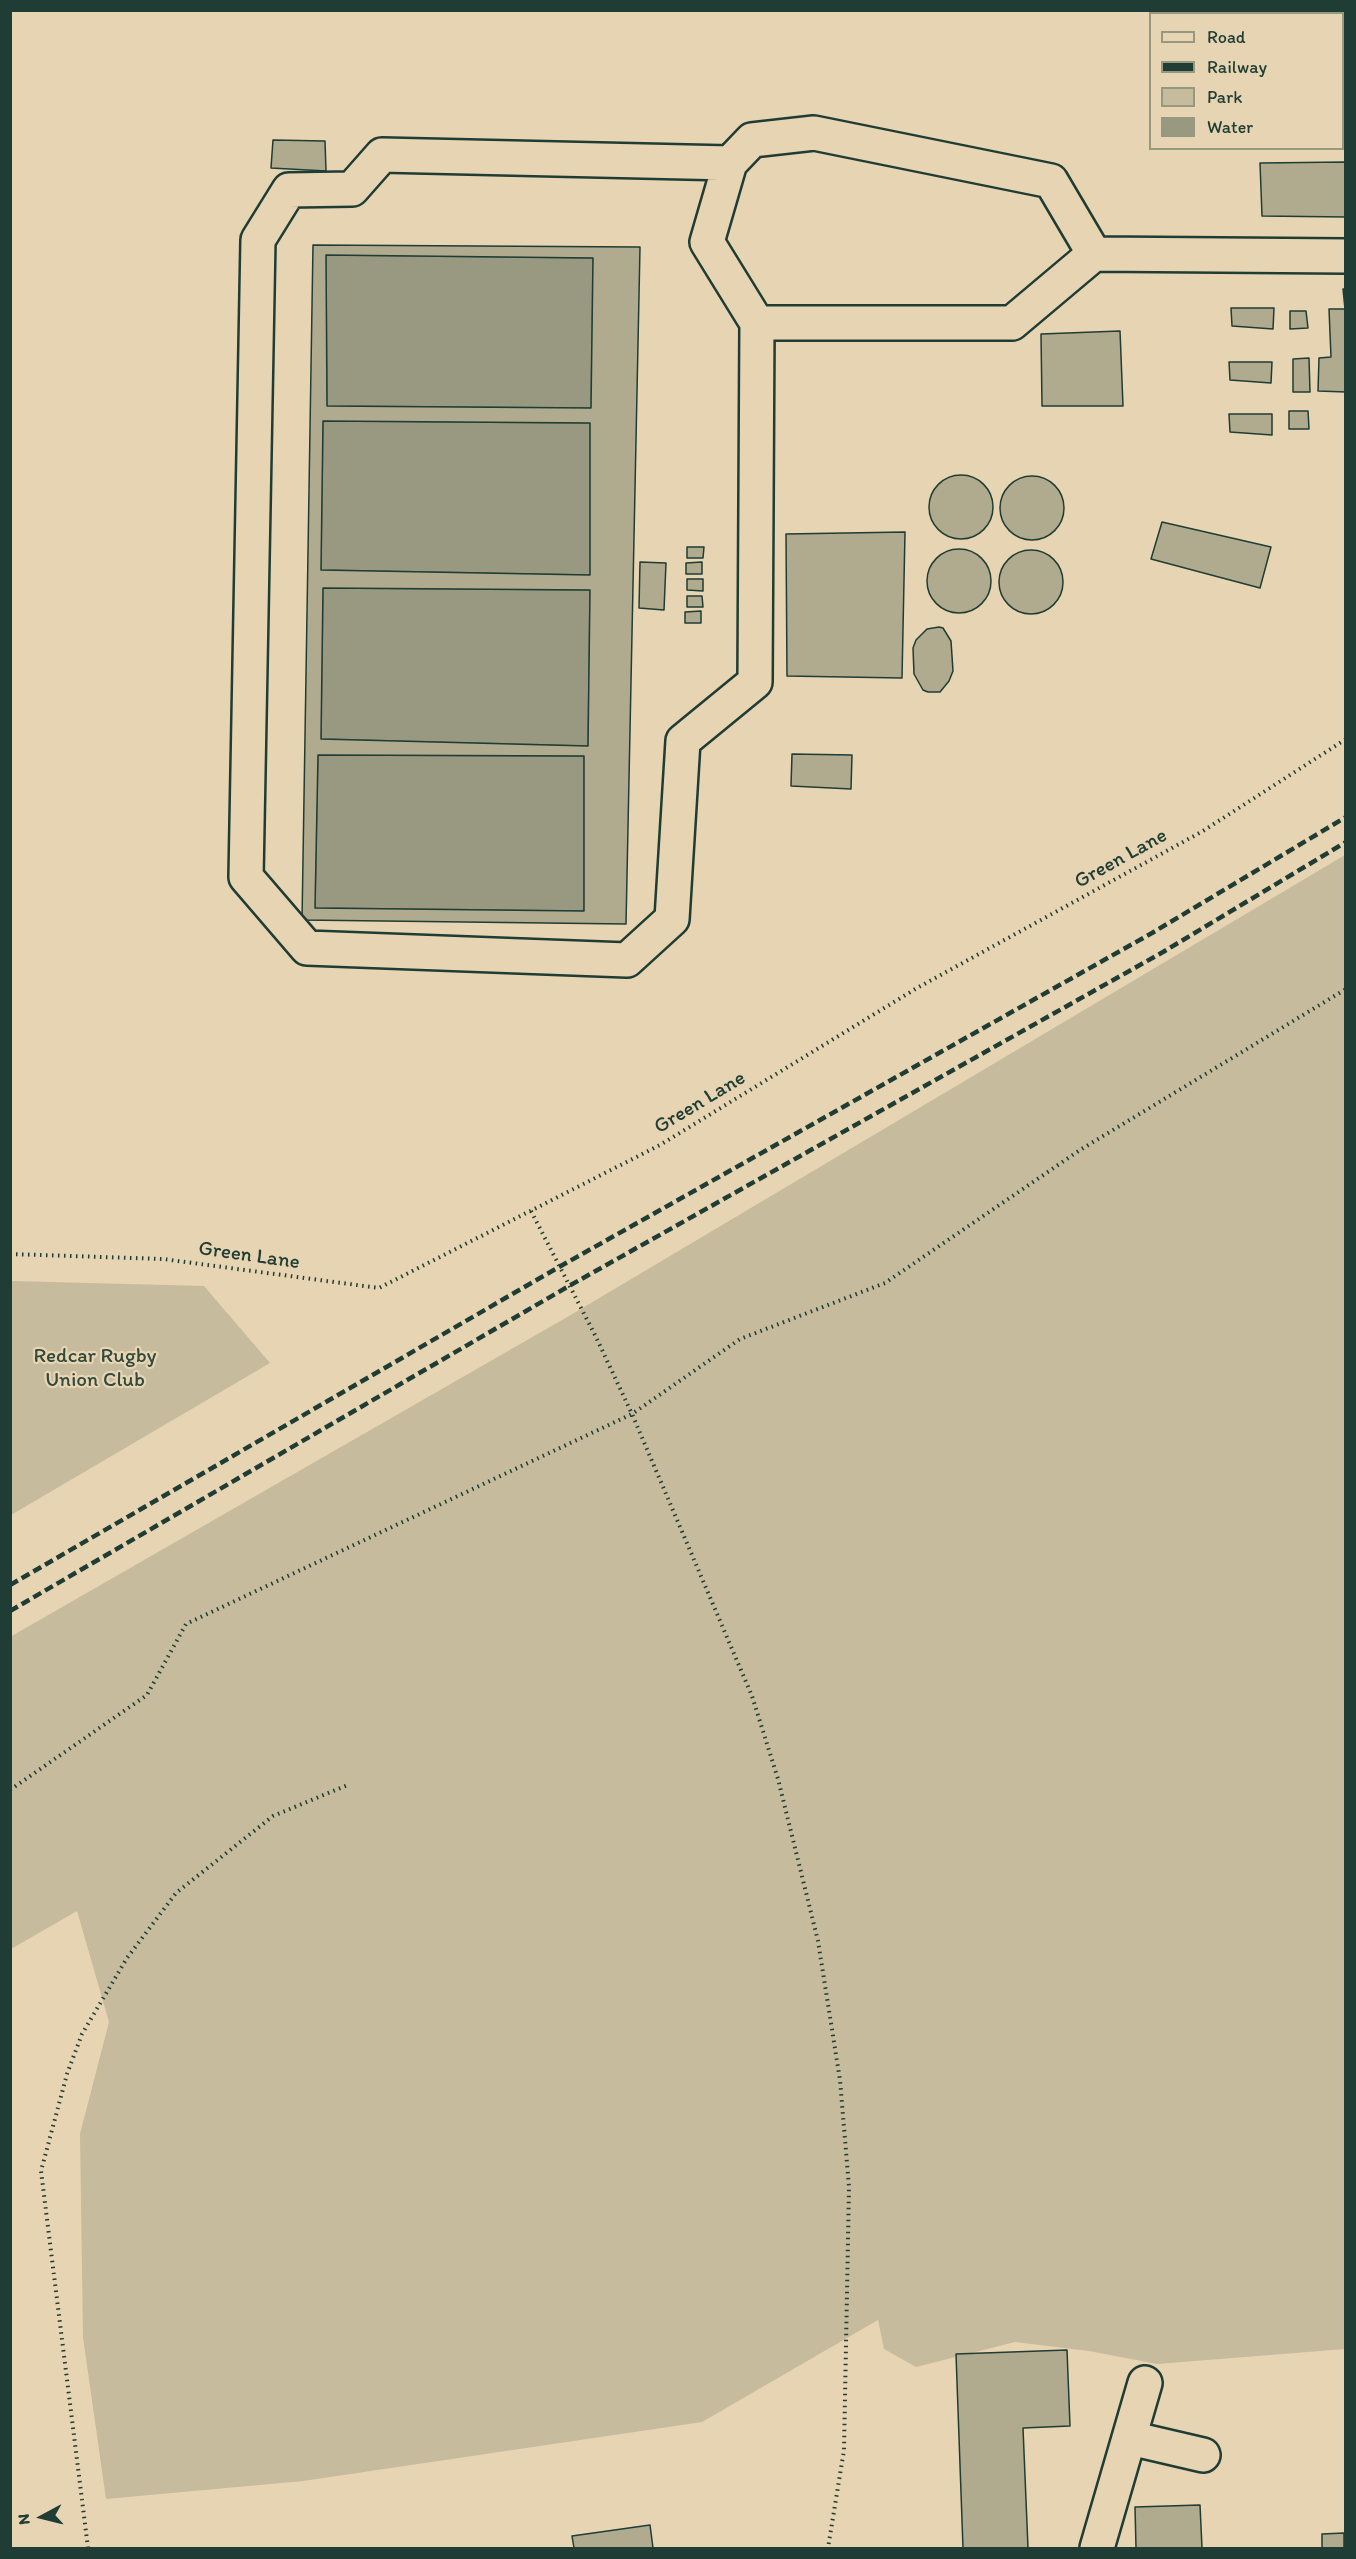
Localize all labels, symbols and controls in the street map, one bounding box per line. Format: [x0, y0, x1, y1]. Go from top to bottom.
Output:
legend [1149, 12, 1344, 150]
text: Road [1207, 26, 1246, 48]
text: Railway [1207, 56, 1267, 78]
text: Park [1207, 86, 1242, 108]
text: Water [1207, 116, 1253, 138]
street label: Green Lane [1070, 823, 1172, 895]
street label: Green Lane [650, 1066, 750, 1140]
street label: Green Lane [197, 1236, 301, 1276]
park label: Redcar Rugby Union Club [33, 1344, 157, 1394]
north arrow [12, 2487, 72, 2547]
text: N [14, 2513, 34, 2526]

